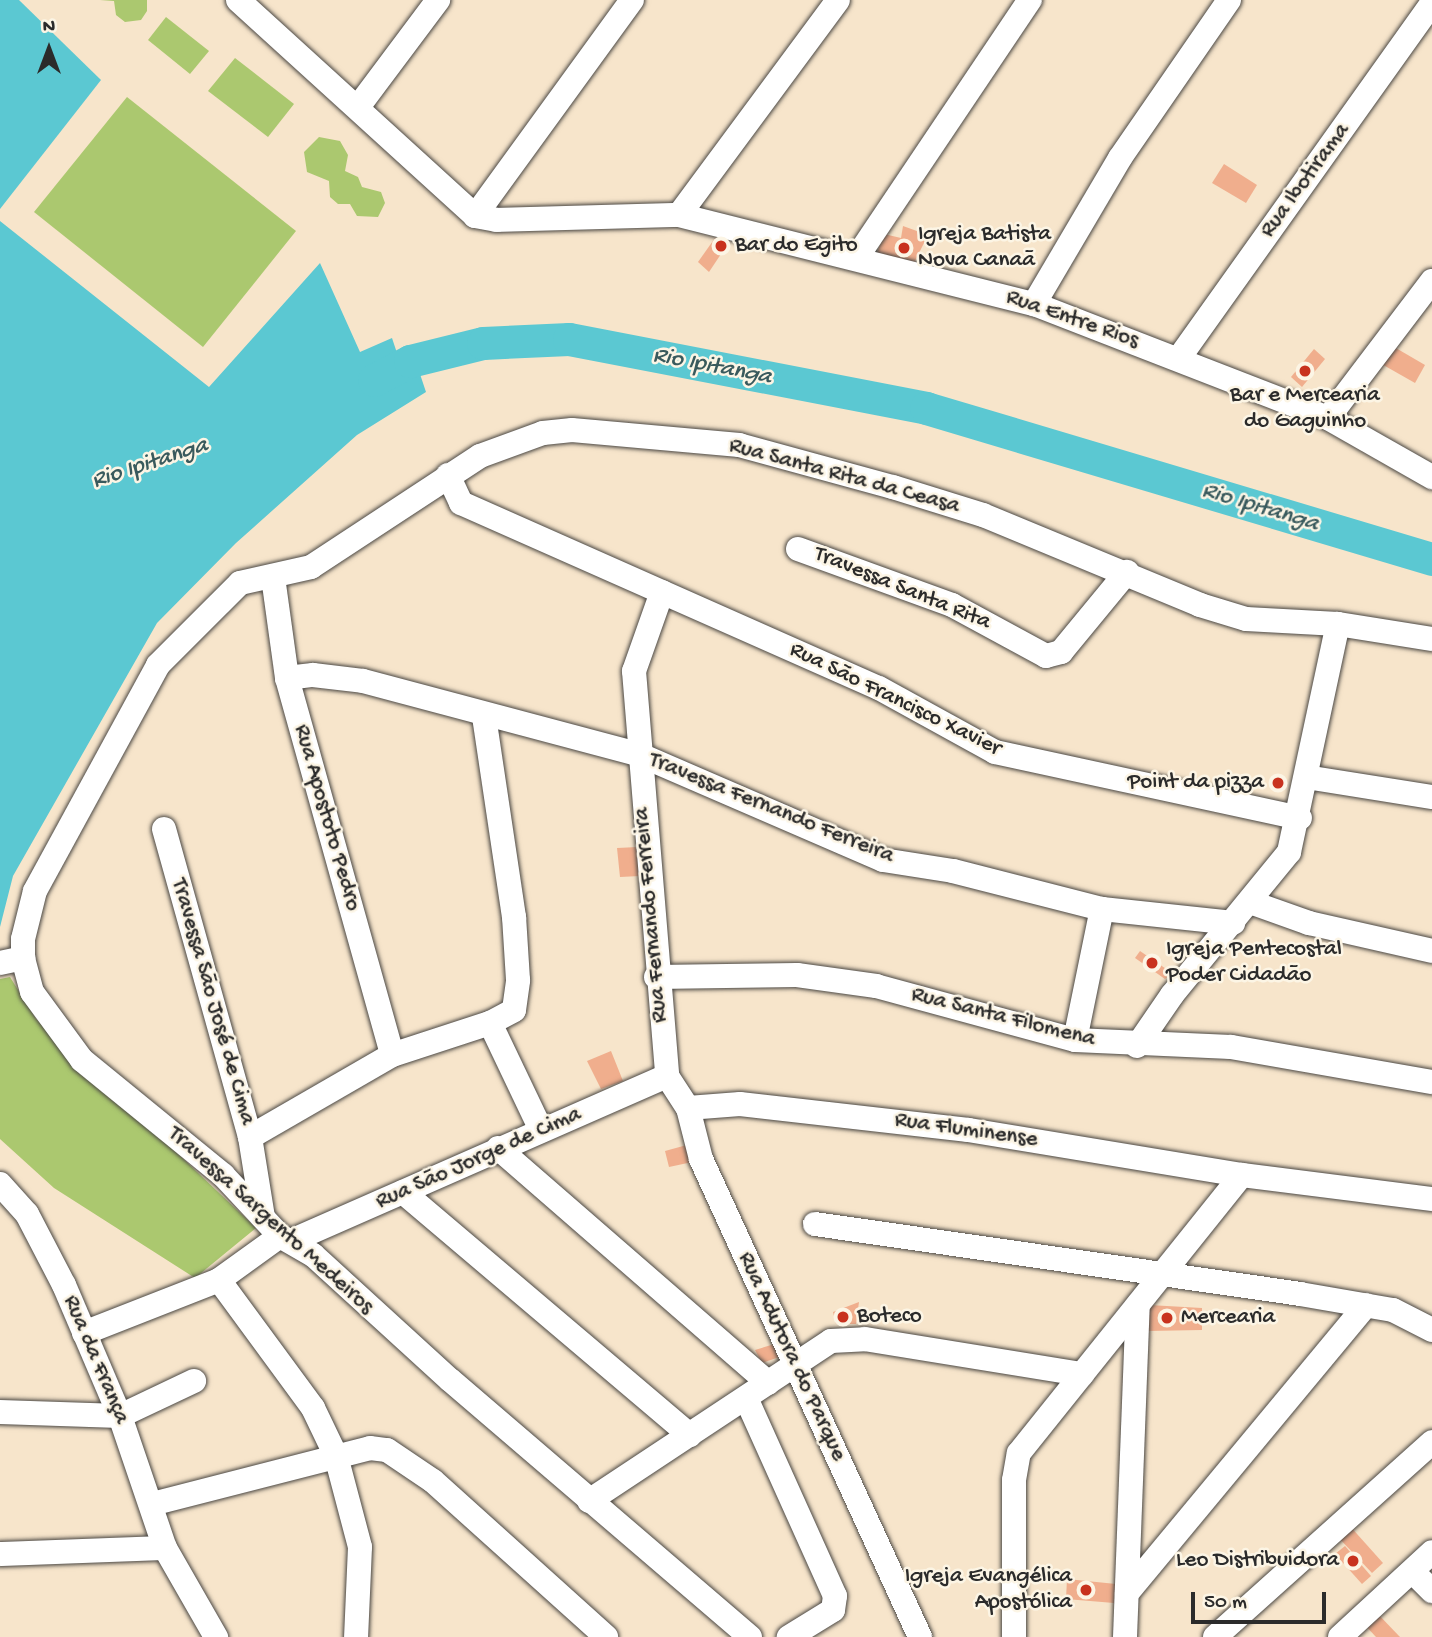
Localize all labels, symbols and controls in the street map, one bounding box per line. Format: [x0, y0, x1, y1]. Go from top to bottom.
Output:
north arrow [14, 14, 84, 84]
text: N [43, 16, 55, 39]
street label: Rua Ibotirama [1255, 118, 1357, 244]
place label: Igreja Batista Nova Canaã [918, 221, 1051, 275]
place label: Bar do Egito [735, 232, 858, 260]
marker: Bar do Egito [713, 238, 729, 254]
marker: Igreja Batista Nova Canaã [896, 240, 912, 256]
street label: Rua Entre Rios [1002, 284, 1142, 356]
water label: Rio Ipitanga [650, 341, 774, 393]
marker: Bar e Mercearia do Gaguinho [1297, 363, 1313, 379]
place label: Bar e Mercearia do Gaguinho [1230, 382, 1380, 436]
water label: Rio Ipitanga [88, 432, 212, 496]
street label: Rua Santa Rita da Ceasa [726, 433, 962, 521]
water label: Rio Ipitanga [1198, 477, 1322, 539]
street label: Travessa Santa Rita [810, 541, 994, 637]
street label: Rua São Francisco Xavier [785, 637, 1005, 763]
street label: Rua Apostoto Pedro [286, 722, 366, 914]
street label: Travessa Fernando Ferreira [644, 747, 898, 871]
place label: Point da pizza [1128, 769, 1264, 797]
marker: Point da pizza [1270, 775, 1286, 791]
street label: Rua Fernando Ferreira [629, 806, 675, 1024]
street label: Travessa São José de Cima [164, 876, 260, 1128]
place label: Igreja Pentecostal Poder Cidadão [1166, 936, 1342, 990]
marker: Igreja Pentecostal Poder Cidadão [1144, 955, 1160, 971]
street label: Rua Santa Filomena [908, 982, 1098, 1054]
street label: Rua São Jorge de Cima [372, 1101, 586, 1217]
street label: Rua Fluminense [893, 1107, 1039, 1155]
street label: Travessa Sargento Medeiros [161, 1121, 379, 1321]
street label: Rua Adutora do Parque [730, 1248, 852, 1466]
street label: Rua da França [56, 1292, 134, 1428]
place label: Boteco [857, 1303, 922, 1331]
place label: Mercearia [1181, 1304, 1275, 1332]
marker: Boteco [835, 1309, 851, 1325]
marker: Mercearia [1159, 1310, 1175, 1326]
place label: Leo Distribuidora [1176, 1547, 1339, 1575]
marker: Leo Distribuidora [1345, 1553, 1361, 1569]
place label: Igreja Evangélica Apostólica [905, 1563, 1072, 1617]
scale bar [1194, 1578, 1329, 1622]
marker: Igreja Evangélica Apostólica [1078, 1582, 1094, 1598]
text: 50 m [1204, 1591, 1247, 1616]

